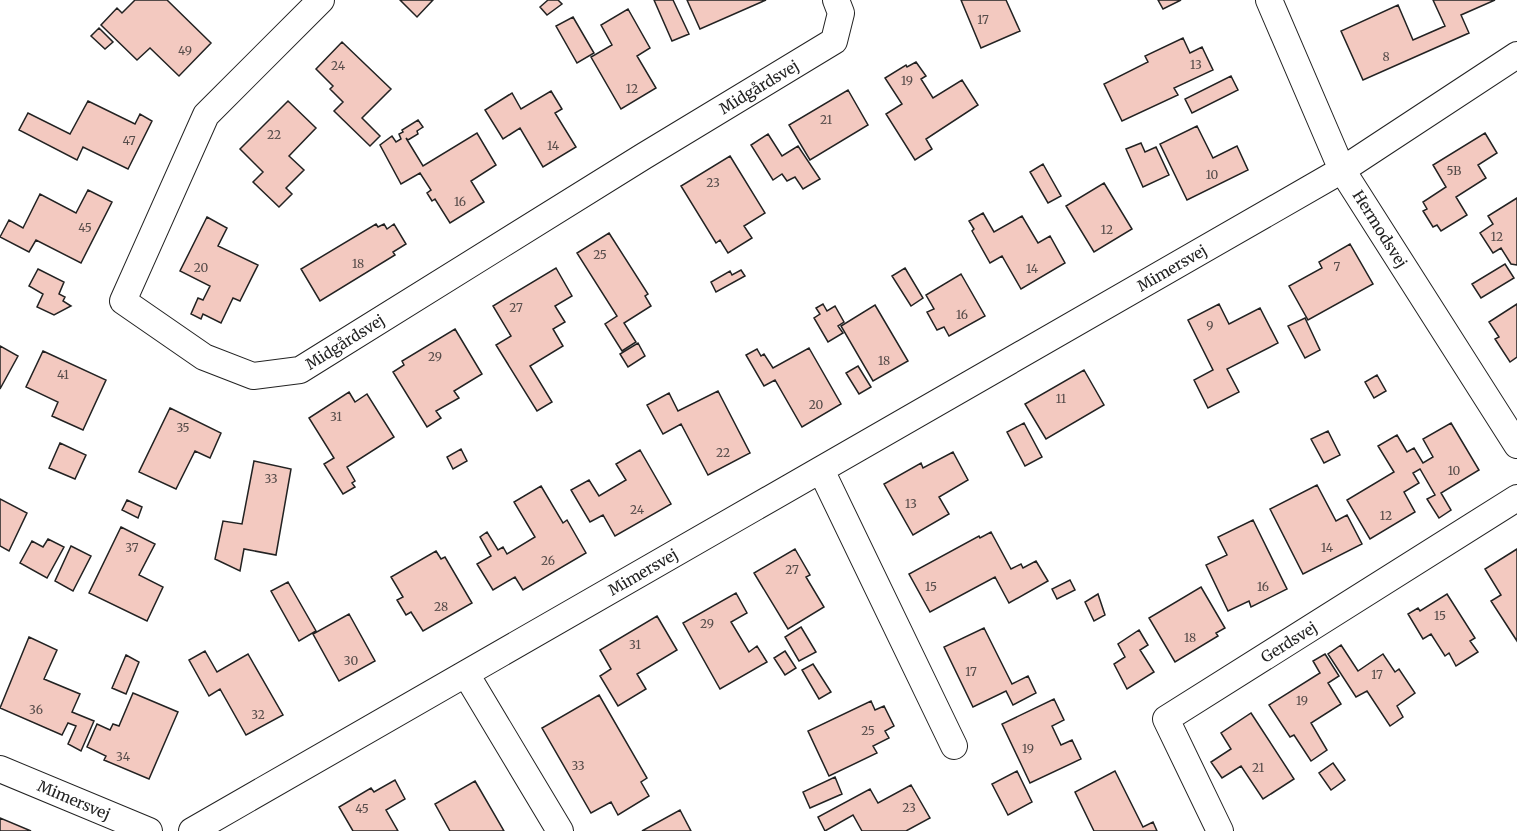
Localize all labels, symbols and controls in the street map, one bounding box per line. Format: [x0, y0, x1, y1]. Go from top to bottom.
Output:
house number: 17 [977, 12, 989, 27]
house number: 49 [178, 43, 192, 58]
house number: 8 [1382, 49, 1390, 64]
street label: Midgårdsvej [716, 56, 802, 118]
house number: 13 [1190, 57, 1202, 72]
house number: 24 [331, 58, 346, 73]
house number: 19 [901, 73, 913, 88]
house number: 12 [626, 81, 638, 96]
house number: 21 [820, 112, 833, 127]
house number: 22 [267, 127, 281, 142]
house number: 47 [122, 133, 136, 148]
house number: 14 [547, 138, 560, 153]
house number: 5B [1447, 163, 1461, 178]
house number: 10 [1206, 167, 1219, 182]
house number: 23 [706, 175, 720, 190]
street label: Hermodsvej [1349, 187, 1411, 271]
house number: 16 [454, 194, 466, 209]
house number: 45 [78, 220, 92, 235]
house number: 12 [1101, 222, 1113, 237]
house number: 12 [1491, 229, 1503, 244]
street label: Mimersvej [1134, 240, 1210, 296]
house number: 25 [593, 247, 607, 262]
house number: 18 [352, 256, 364, 271]
house number: 7 [1334, 259, 1341, 274]
house number: 20 [194, 260, 209, 275]
house number: 14 [1026, 261, 1039, 276]
house number: 27 [509, 300, 523, 315]
house number: 16 [956, 307, 968, 322]
street label: Midgårdsvej [302, 310, 388, 374]
house number: 9 [1206, 318, 1214, 333]
house number: 29 [428, 349, 442, 364]
house number: 18 [878, 353, 890, 368]
house number: 41 [57, 367, 70, 382]
house number: 11 [1056, 391, 1067, 406]
house number: 20 [809, 397, 824, 412]
house number: 31 [330, 409, 342, 424]
house number: 35 [176, 420, 190, 435]
house number: 22 [716, 445, 730, 460]
house number: 10 [1448, 463, 1461, 478]
house number: 33 [264, 471, 278, 486]
house number: 13 [905, 496, 917, 511]
house number: 24 [630, 502, 645, 517]
house number: 12 [1380, 508, 1392, 523]
house number: 37 [125, 540, 139, 555]
house number: 14 [1321, 540, 1334, 555]
street label: Mimersvej [605, 544, 681, 600]
house number: 26 [541, 553, 555, 568]
house number: 27 [785, 562, 799, 577]
house number: 15 [925, 579, 937, 594]
house number: 16 [1257, 579, 1269, 594]
house number: 28 [434, 599, 448, 614]
house number: 15 [1434, 608, 1446, 623]
house number: 29 [700, 616, 714, 631]
street label: Gerdsvej [1257, 617, 1321, 667]
house number: 18 [1184, 630, 1196, 645]
house number: 31 [629, 637, 641, 652]
house number: 30 [344, 653, 358, 668]
house number: 17 [965, 664, 977, 679]
house number: 17 [1371, 667, 1383, 682]
house number: 19 [1296, 693, 1308, 708]
house number: 36 [29, 702, 43, 717]
house number: 32 [251, 707, 265, 722]
house number: 25 [861, 723, 875, 738]
house number: 19 [1022, 741, 1034, 756]
house number: 34 [116, 749, 131, 764]
house number: 33 [571, 758, 585, 773]
house number: 21 [1252, 760, 1265, 775]
street label: Mimersvej [35, 776, 113, 824]
house number: 23 [902, 800, 916, 815]
house number: 45 [355, 801, 369, 816]

